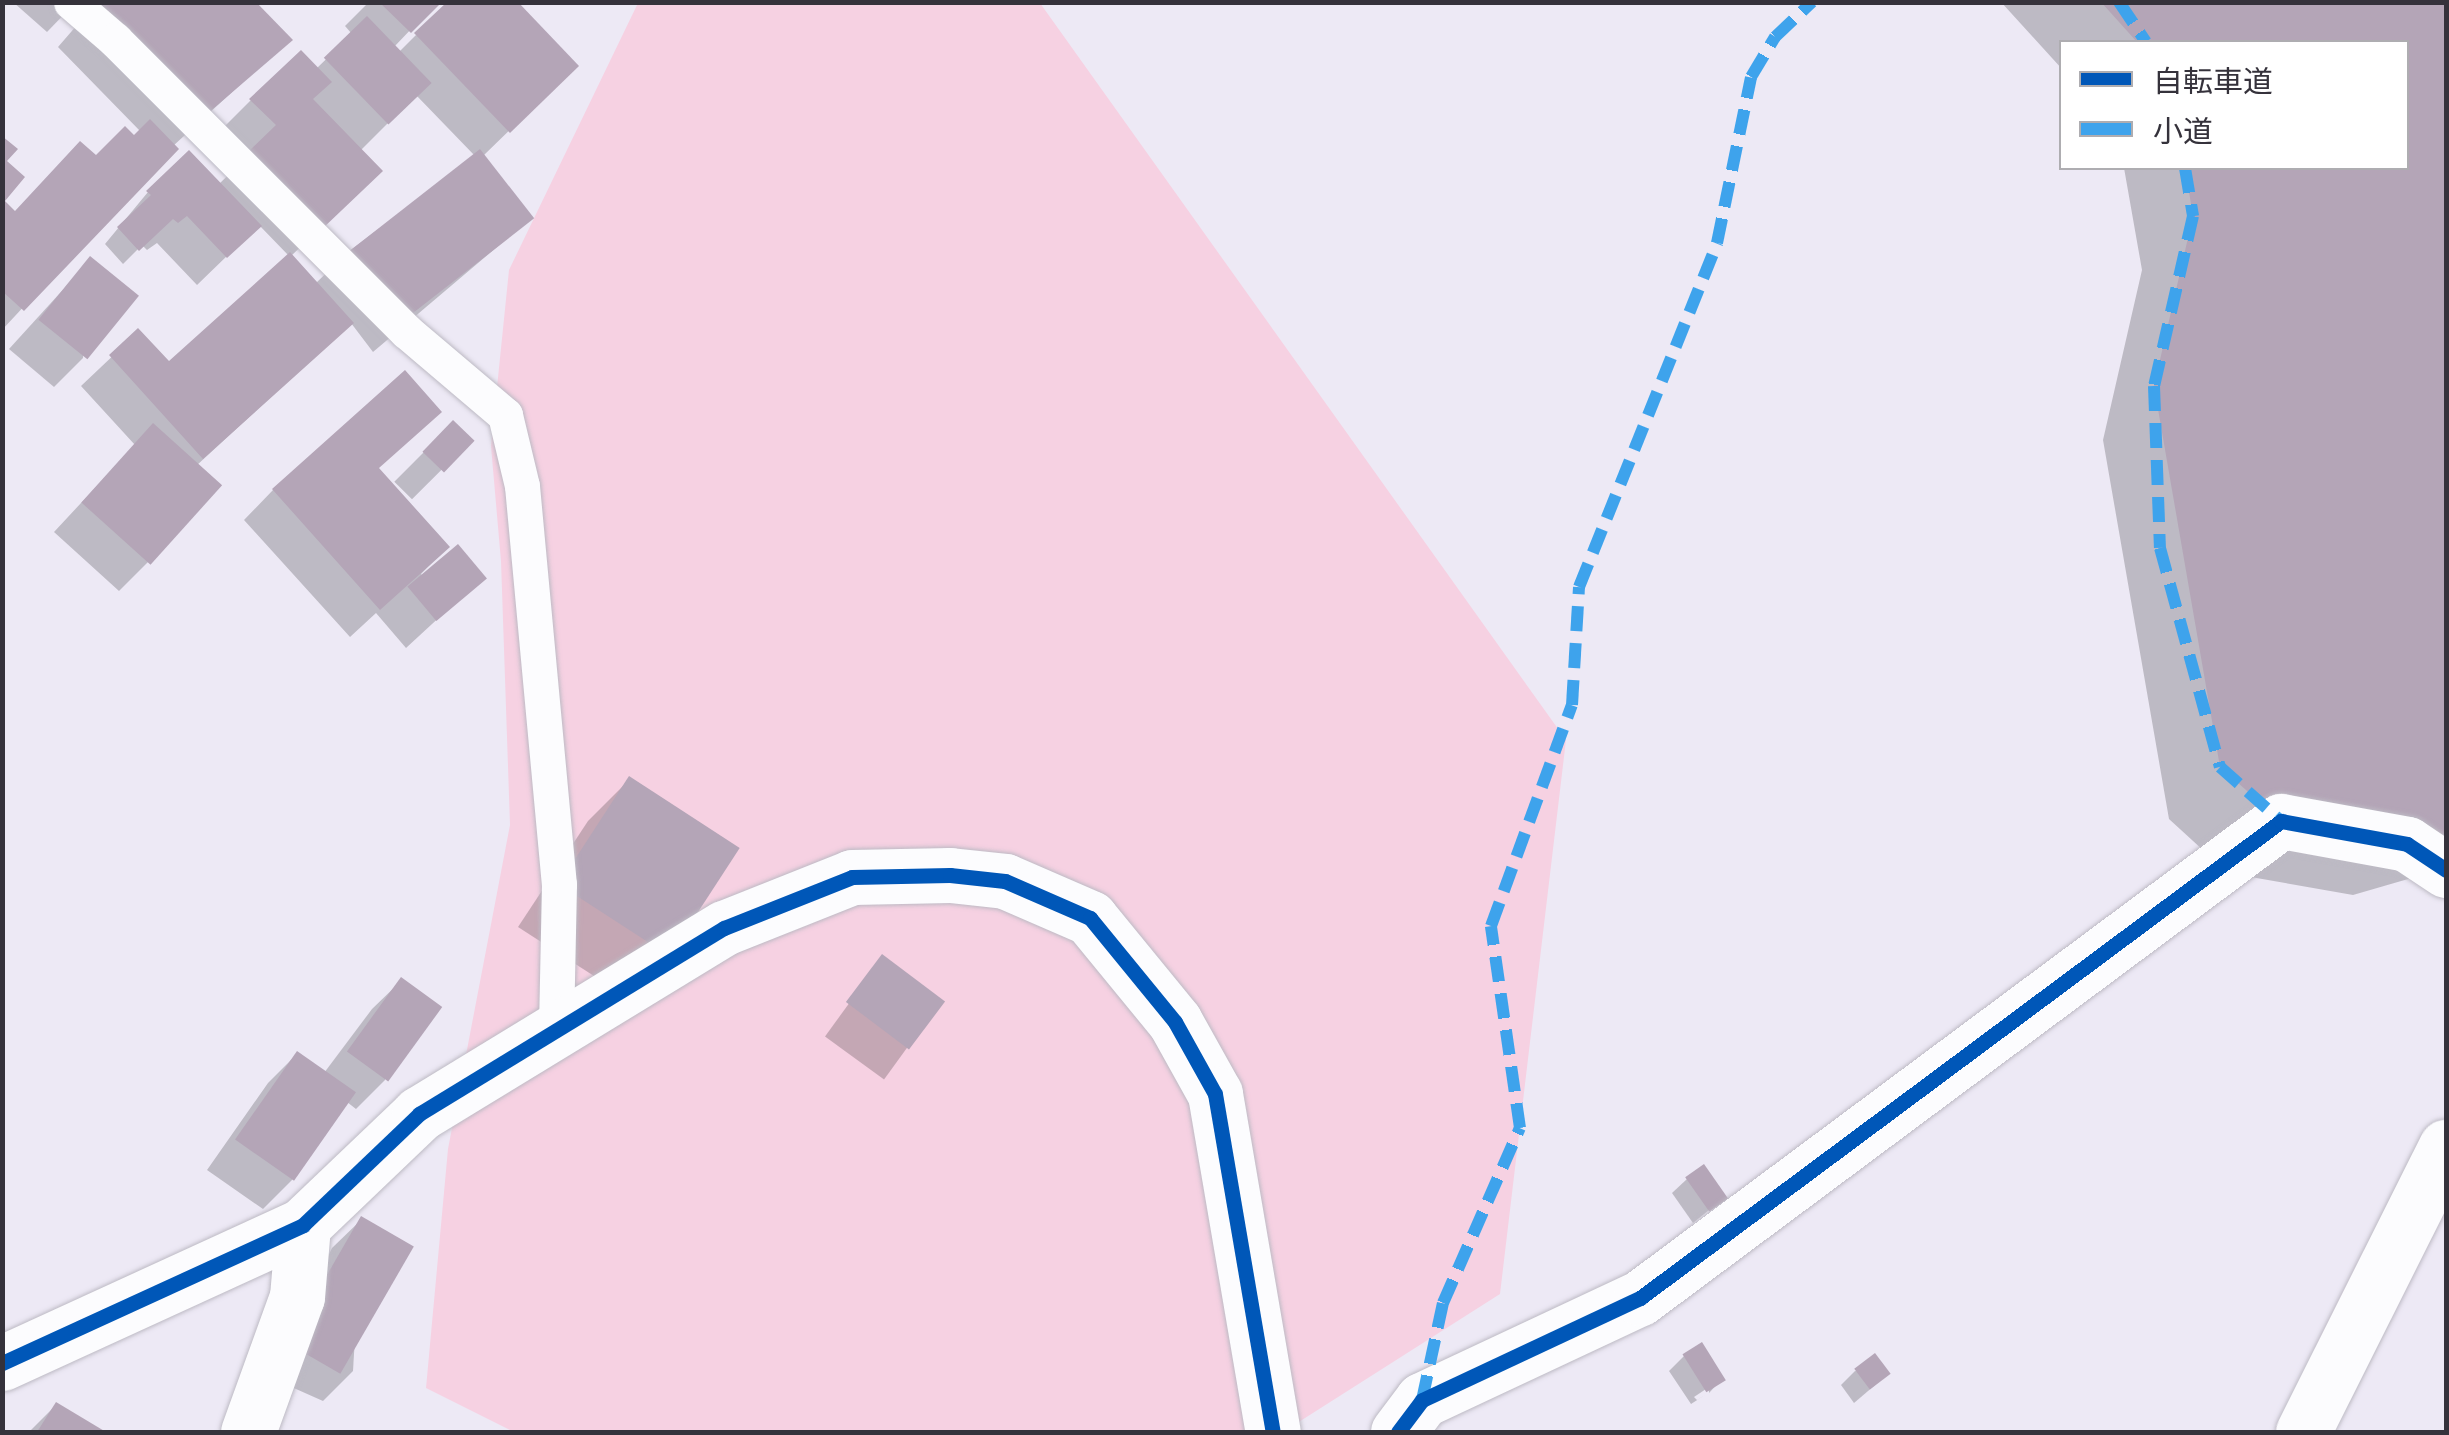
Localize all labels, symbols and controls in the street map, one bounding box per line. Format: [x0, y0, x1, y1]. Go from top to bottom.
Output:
legend [2059, 40, 2409, 170]
text: 自転車道 [2153, 65, 2273, 98]
text: 小道 [2153, 115, 2213, 148]

